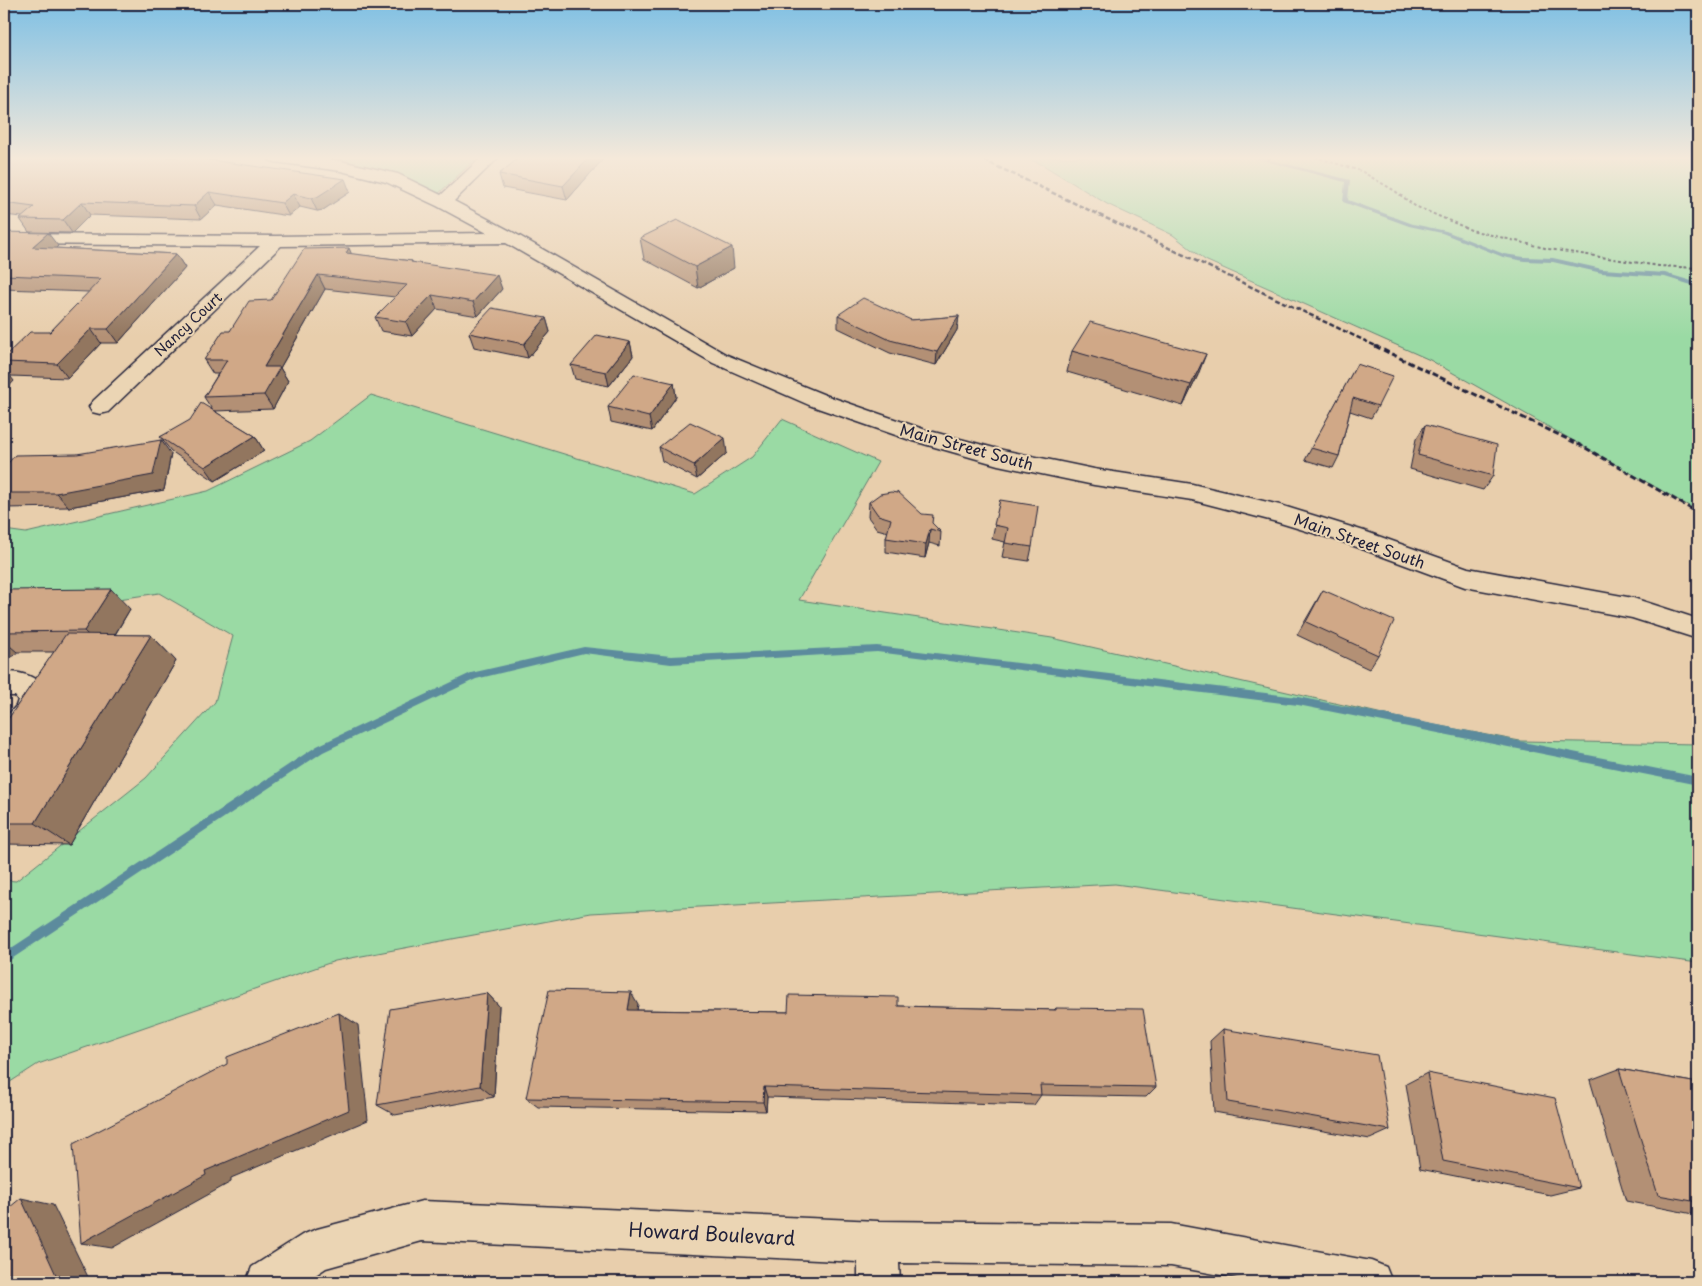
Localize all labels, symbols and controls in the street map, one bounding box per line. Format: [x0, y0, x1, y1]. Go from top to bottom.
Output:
street label: Nancy Court [149, 287, 227, 361]
street label: Main Street South [898, 417, 1036, 475]
street label: Main Street South [1291, 506, 1429, 574]
street label: Howard Boulevard [628, 1215, 797, 1251]

